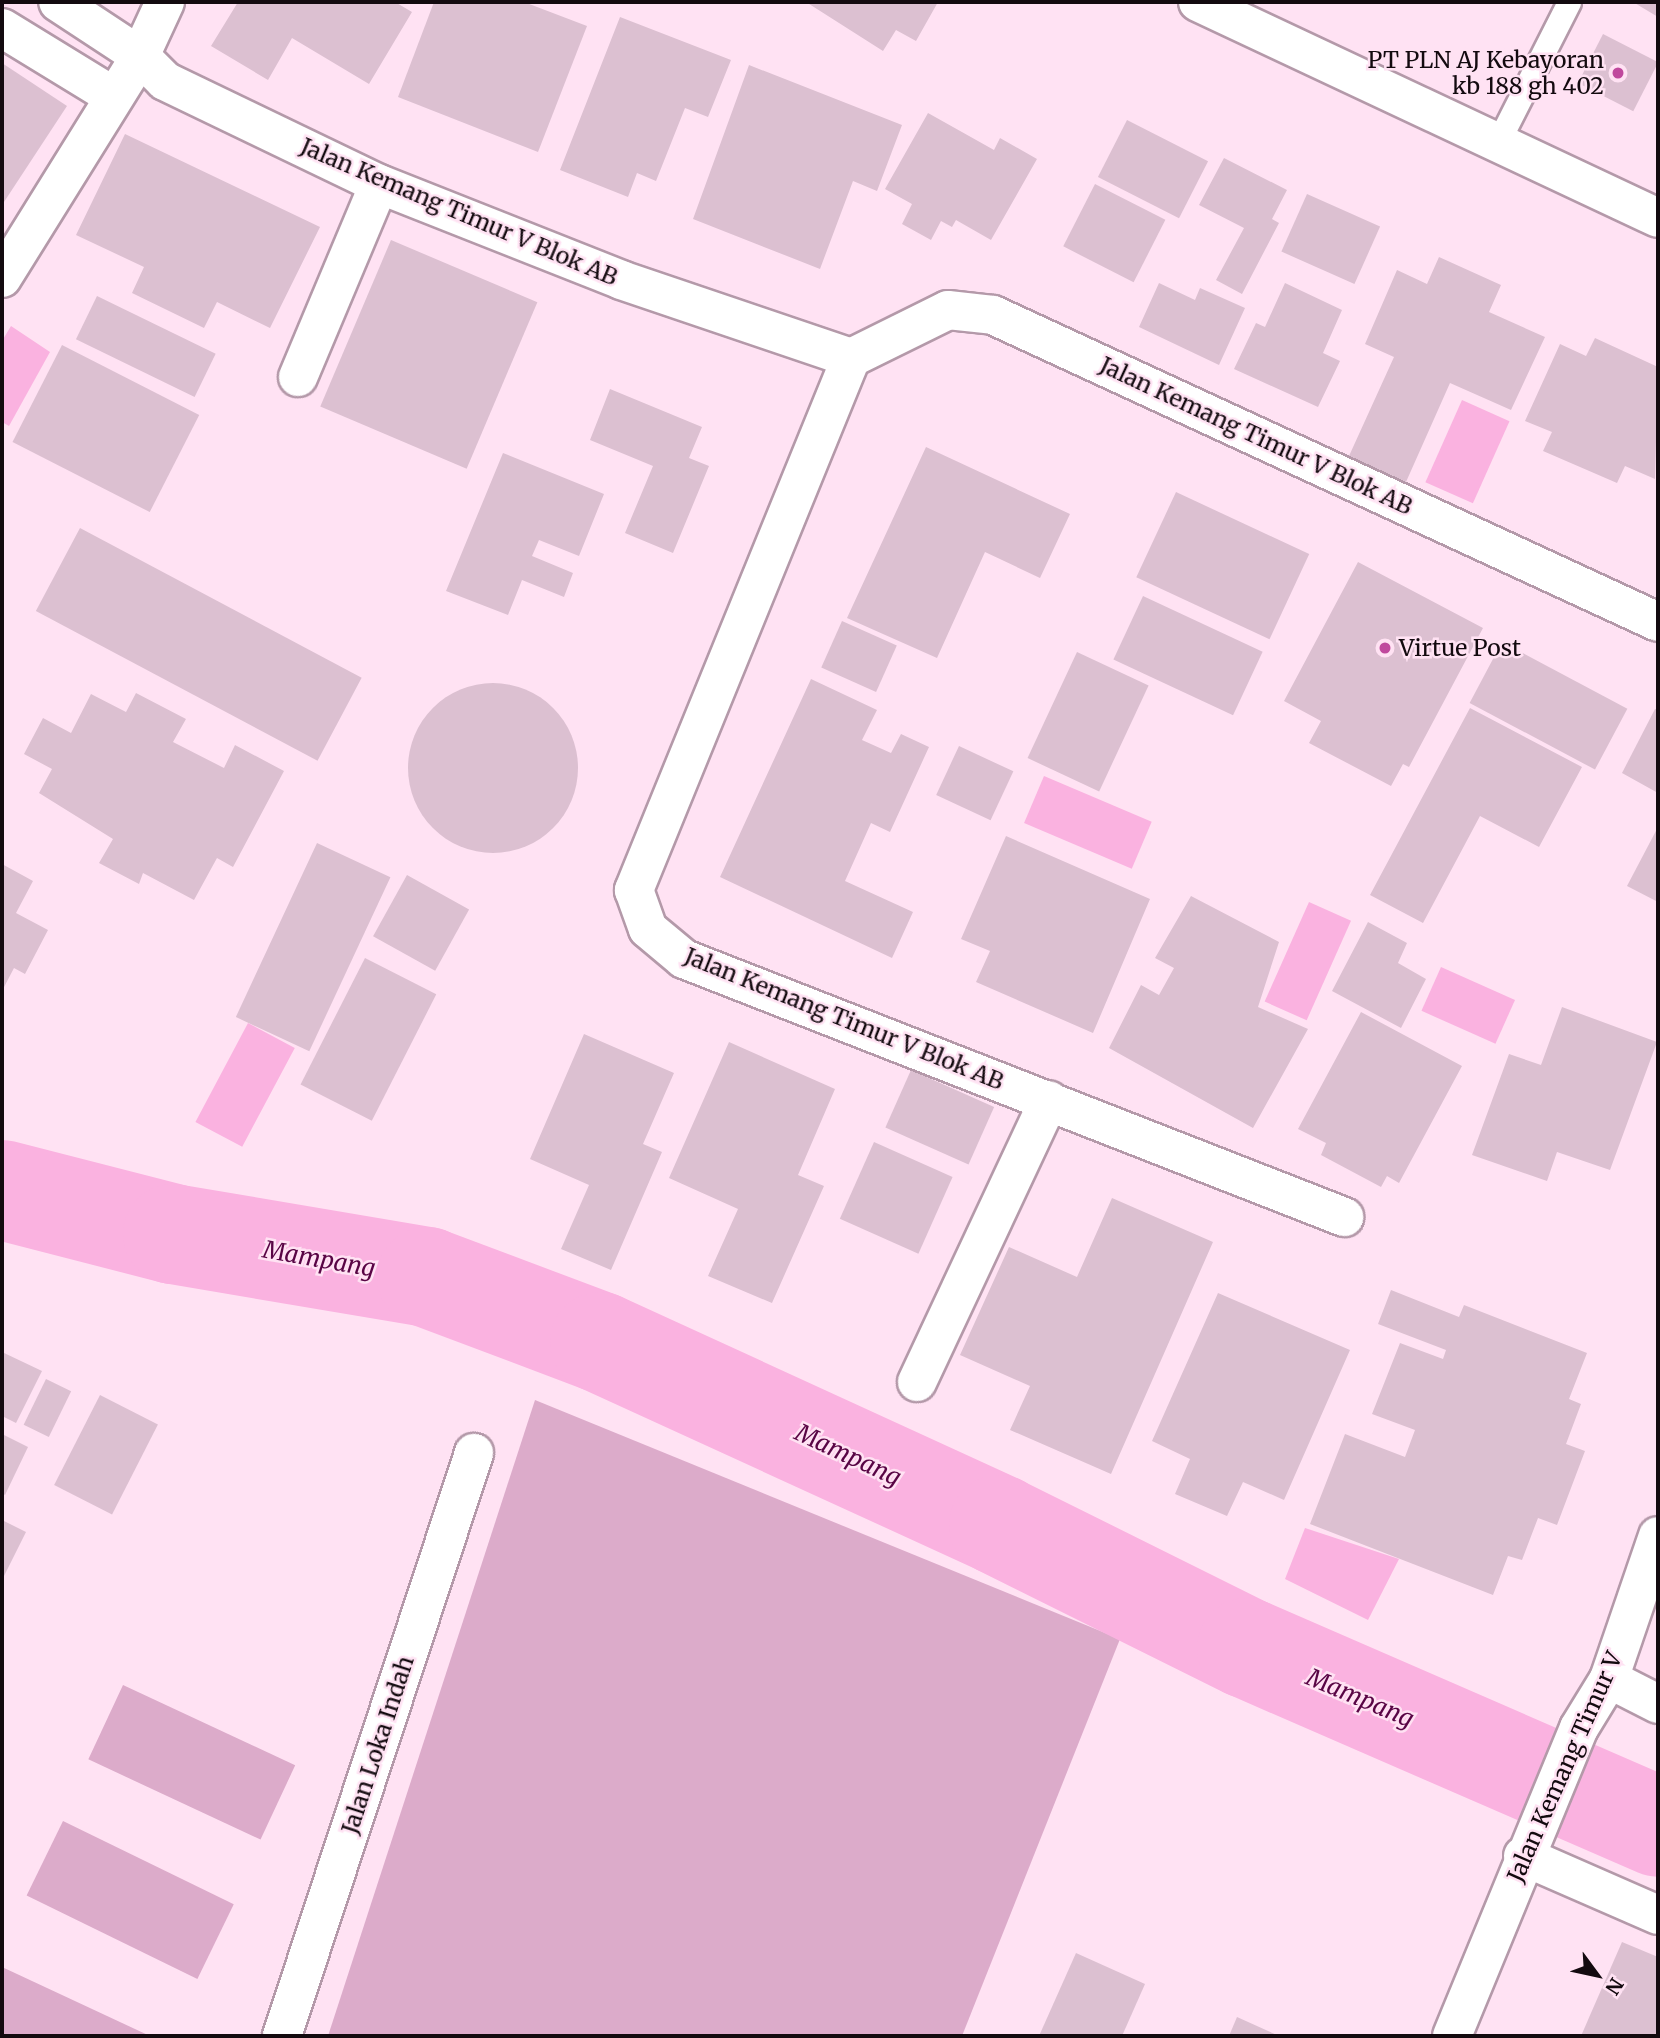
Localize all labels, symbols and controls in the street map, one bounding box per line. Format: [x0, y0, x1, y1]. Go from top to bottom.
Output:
place label: PT PLN AJ Kebayoran kb 188 gh 402 [1368, 46, 1604, 100]
marker: PT PLN AJ Kebayoran kb 188 gh 402 [1610, 65, 1626, 81]
street label: Jalan Kemang Timur V Blok AB [296, 133, 622, 291]
street label: Jalan Kemang Timur V Blok AB [1095, 351, 1417, 521]
place label: Virtue Post [1399, 634, 1521, 662]
marker: Virtue Post [1377, 640, 1393, 656]
street label: Jalan Kemang Timur V Blok AB [680, 942, 1008, 1096]
water label: Mampang [261, 1235, 377, 1283]
water label: Mampang [791, 1418, 905, 1492]
street label: Jalan Kemang Timur V [1502, 1648, 1628, 1886]
street label: Jalan Loka Indah [336, 1653, 420, 1837]
water label: Mampang [1302, 1663, 1418, 1733]
north arrow [1562, 1940, 1632, 2010]
text: N [1600, 1974, 1629, 1999]

